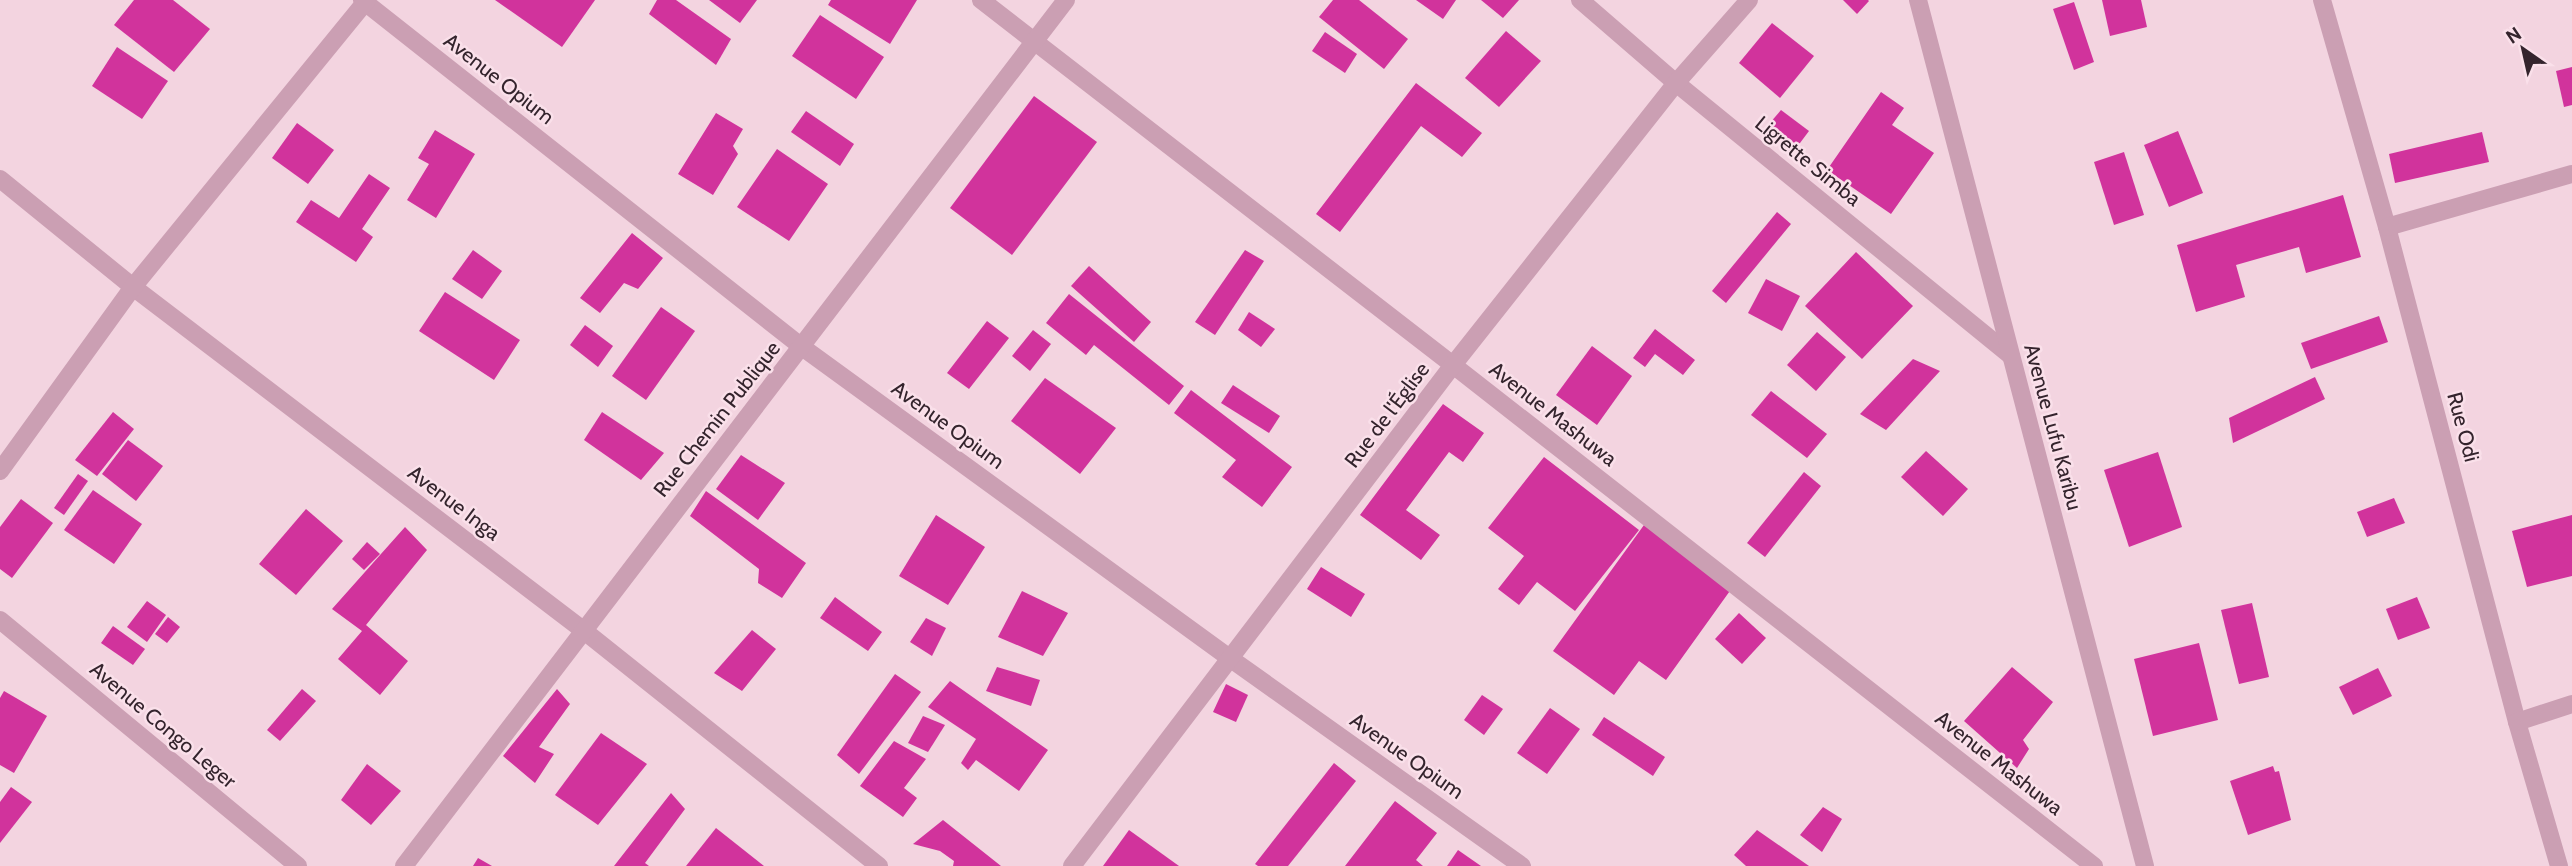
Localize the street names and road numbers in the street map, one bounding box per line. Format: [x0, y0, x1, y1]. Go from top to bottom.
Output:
street label: Avenue Opium [439, 28, 559, 129]
street label: Ligrette Simba [1750, 110, 1866, 211]
street label: Rue Chemin Publique [648, 336, 785, 502]
street label: Avenue Lufu Karibu [2019, 341, 2088, 513]
street label: Avenue Mashuwa [1485, 356, 1622, 471]
street label: Rue de l'Église [1339, 357, 1434, 472]
street label: Avenue Opium [887, 375, 1009, 474]
street label: Rue Odi [2442, 389, 2485, 464]
street label: Avenue Inga [403, 460, 505, 545]
street label: Avenue Congo Leger [85, 656, 242, 793]
street label: Avenue Mashuwa [1931, 705, 2068, 820]
street label: Avenue Opium [1346, 707, 1469, 804]

